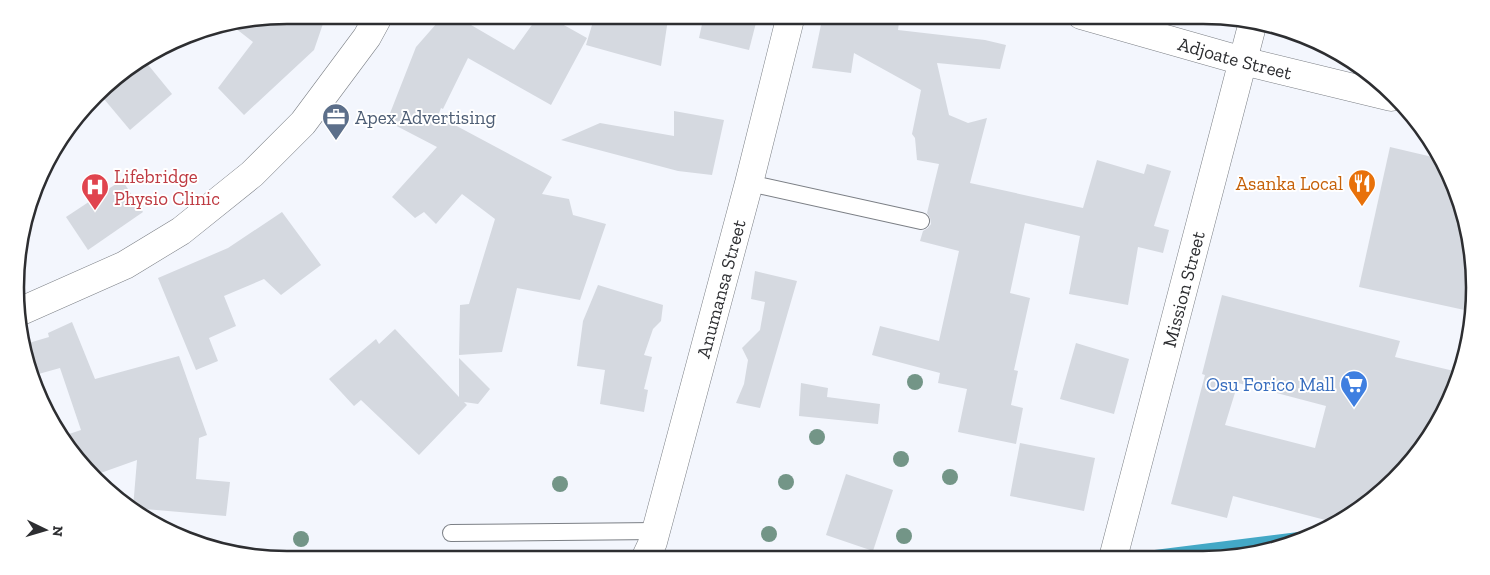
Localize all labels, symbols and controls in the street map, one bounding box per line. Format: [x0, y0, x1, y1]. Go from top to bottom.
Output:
street label: Adjoate Street [1176, 32, 1294, 84]
office icon: Apex Advertising [321, 102, 351, 141]
place label: Apex Advertising [355, 106, 496, 129]
place label: Lifebridge Physio Clinic [114, 165, 220, 210]
restaurant icon: Asanka Local [1347, 168, 1377, 207]
hospital icon: Lifebridge Physio Clinic [80, 172, 110, 211]
place label: Asanka Local [1236, 172, 1343, 195]
street label: Anumansa Street [691, 217, 750, 360]
street label: Mission Street [1157, 228, 1209, 350]
supermarket icon: Osu Forico Mall [1339, 369, 1369, 408]
place label: Osu Forico Mall [1206, 373, 1335, 396]
north arrow [20, 505, 70, 555]
text: N [48, 525, 66, 537]

